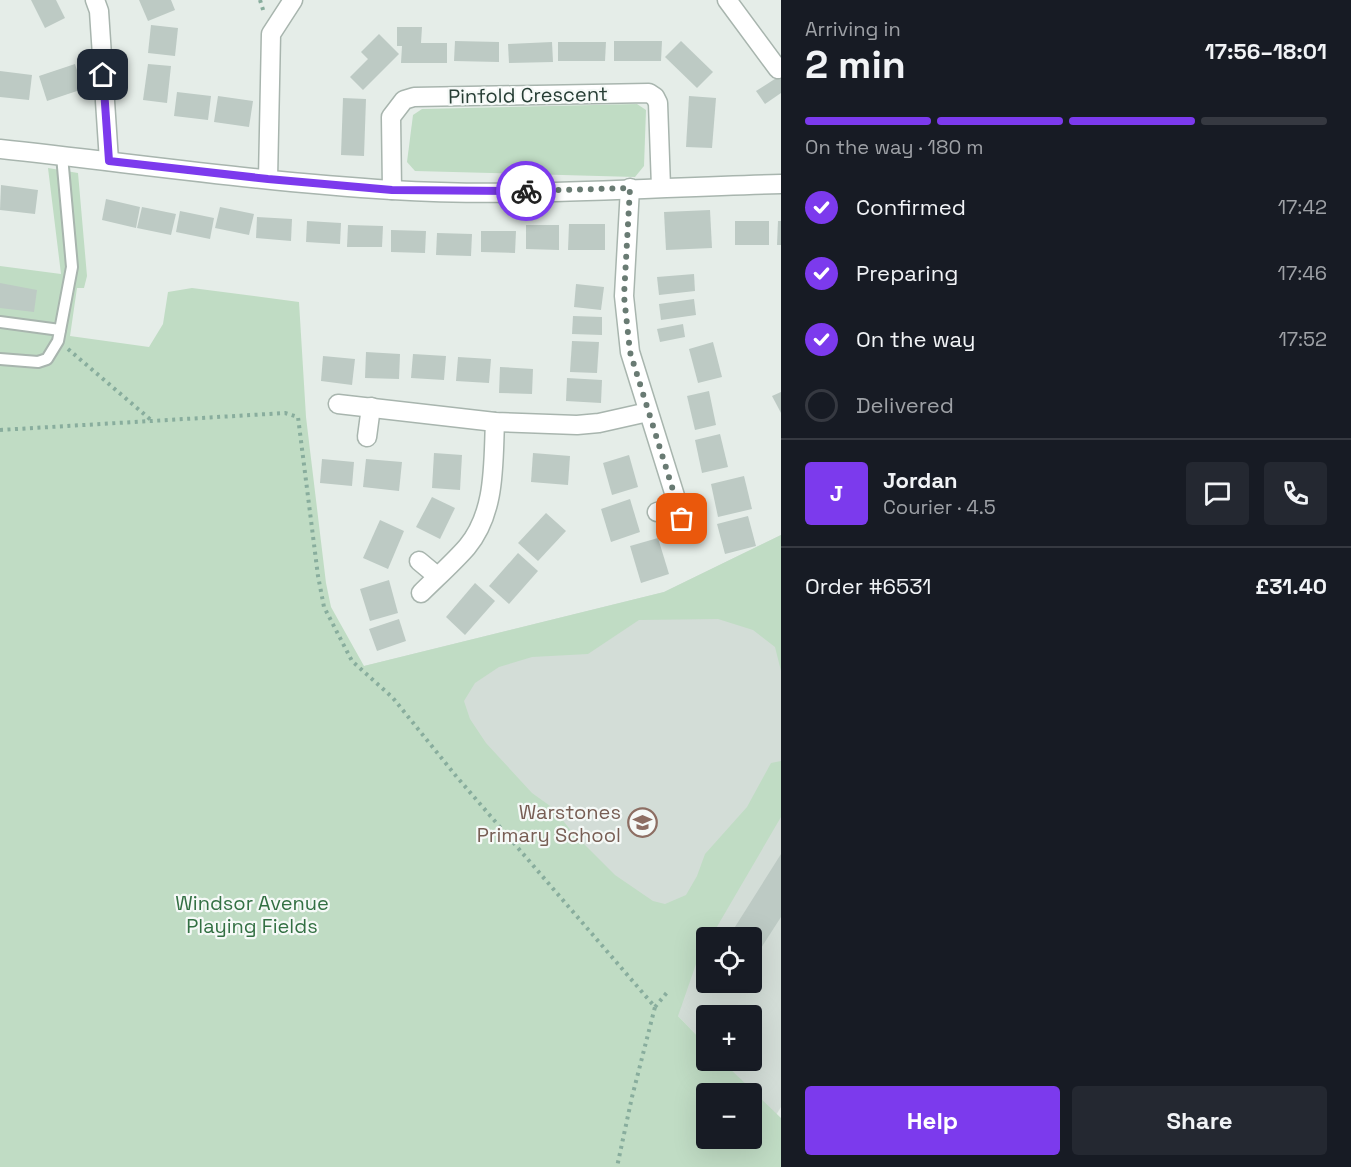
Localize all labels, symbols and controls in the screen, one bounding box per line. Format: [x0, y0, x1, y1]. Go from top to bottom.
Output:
text: Arriving in [805, 16, 901, 42]
text: 17:56–18:01 [1205, 37, 1327, 65]
text: 2 min [805, 40, 906, 89]
pin [77, 49, 128, 100]
icon: home [86, 58, 119, 91]
street label: Pinfold Crescent [448, 81, 608, 109]
text: On the way · 180 m [805, 134, 984, 160]
courier [496, 161, 556, 221]
icon: bike [510, 175, 543, 208]
icon: check [805, 191, 838, 224]
text: Confirmed [856, 193, 966, 221]
text: 17:42 [1278, 194, 1327, 220]
icon: check [805, 257, 838, 290]
text: Preparing [856, 259, 958, 287]
text: 17:46 [1278, 260, 1327, 286]
icon: check [805, 323, 838, 356]
text: On the way [856, 325, 975, 353]
text: 17:52 [1278, 326, 1327, 352]
text: Delivered [856, 391, 954, 419]
button: chat [1186, 462, 1249, 525]
button: phone [1264, 462, 1327, 525]
text: Jordan [883, 466, 958, 494]
text: J [830, 479, 843, 507]
pin [656, 493, 707, 544]
text: Courier · 4.5 [883, 494, 996, 520]
icon: bag [665, 502, 698, 535]
text: Order #6531 [805, 572, 931, 600]
text: £31.40 [1255, 572, 1327, 600]
place label: Warstones Primary School [477, 799, 621, 848]
school or university icon: Warstones Primary School [626, 807, 658, 839]
park label: Windsor Avenue Playing Fields [175, 890, 329, 939]
map controls [696, 927, 762, 1149]
button: locate [696, 927, 762, 993]
button: + [696, 1005, 762, 1071]
button: − [696, 1083, 762, 1149]
button: Help [805, 1086, 1060, 1155]
button: Share [1072, 1086, 1327, 1155]

